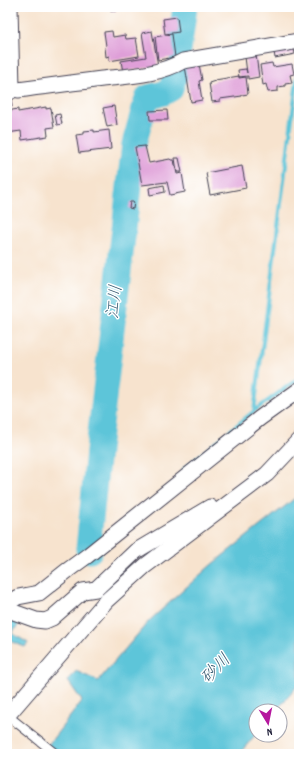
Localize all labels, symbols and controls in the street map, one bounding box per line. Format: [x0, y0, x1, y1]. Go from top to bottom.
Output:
water label: 江川 [102, 284, 130, 320]
water label: 砂川 [197, 649, 237, 691]
north arrow [248, 703, 288, 743]
text: N [265, 723, 273, 739]

